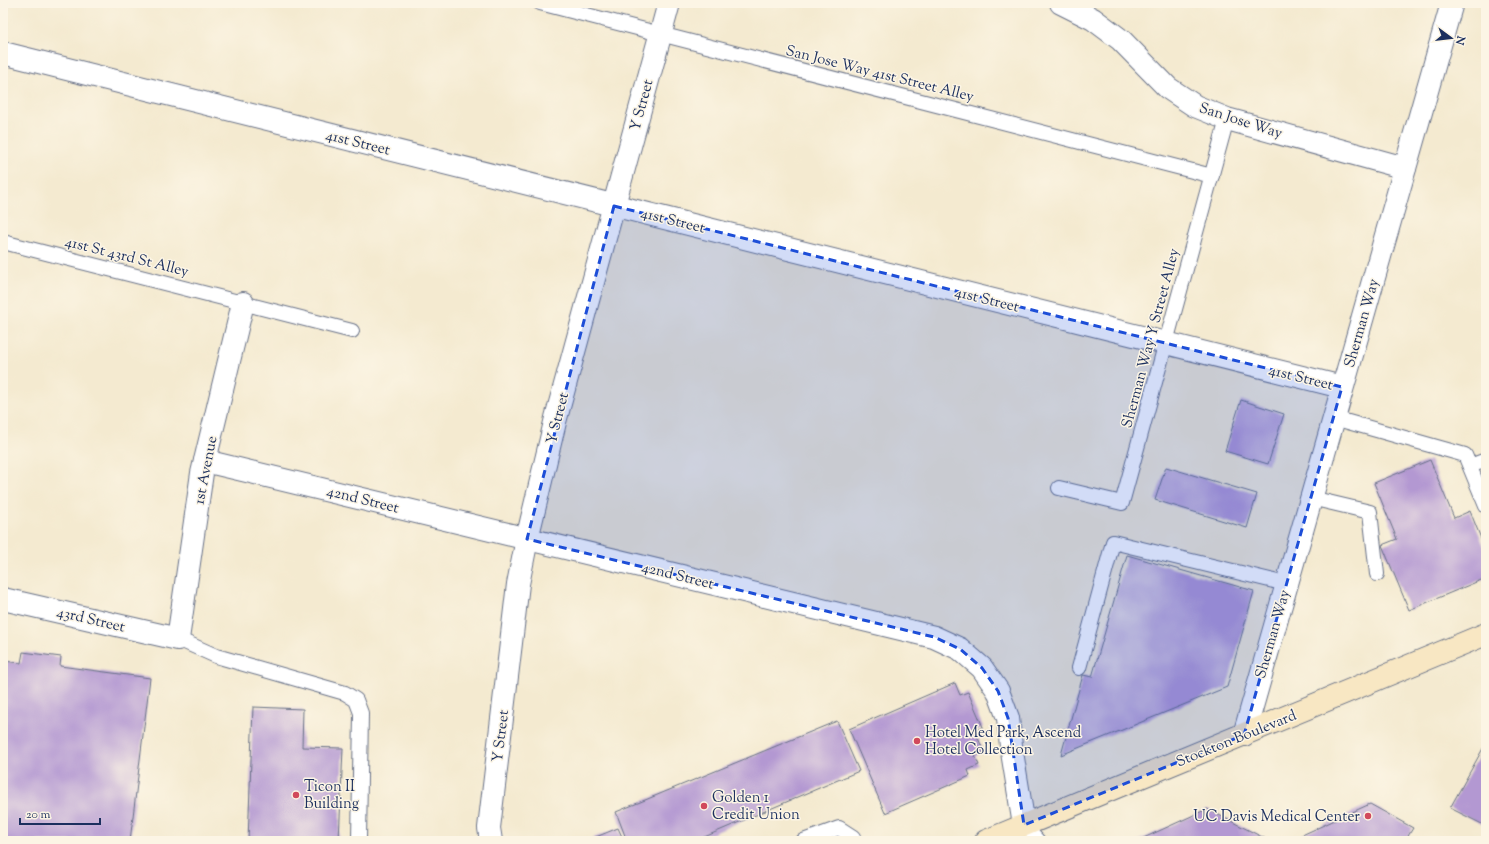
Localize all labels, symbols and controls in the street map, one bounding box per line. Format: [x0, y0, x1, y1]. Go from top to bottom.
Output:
north arrow [1431, 18, 1471, 58]
text: N [1451, 33, 1469, 47]
street label: San Jose Way 41st Street Alley [783, 41, 976, 108]
street label: Y Street [625, 77, 659, 134]
street label: San Jose Way [1196, 98, 1285, 145]
street label: 41st Street [323, 125, 392, 162]
street label: 41st Street [638, 203, 707, 240]
street label: 41st St 43rd St Alley [63, 232, 191, 283]
street label: Sherman Way Y Street Alley [1117, 246, 1186, 431]
street label: Sherman Way [1340, 276, 1385, 370]
street label: 41st Street [952, 282, 1021, 319]
street label: 41st Street [1266, 360, 1335, 397]
street label: Y Street [542, 390, 575, 446]
street label: 1st Avenue [190, 434, 223, 506]
street label: 42nd Street [324, 481, 401, 520]
street label: 42nd Street [639, 557, 716, 596]
street label: Sherman Way [1251, 587, 1296, 681]
street label: 43rd Street [54, 602, 127, 639]
street label: Stockton Boulevard [1173, 705, 1300, 773]
street label: Y Street [488, 709, 515, 764]
place label: Hotel Med Park, Ascend Hotel Collection [925, 723, 1082, 761]
marker: Hotel Med Park, Ascend Hotel Collection [912, 736, 922, 746]
place label: Ticon II Building [304, 777, 359, 815]
place label: Golden 1 Credit Union [712, 788, 800, 826]
marker: Ticon II Building [291, 790, 301, 800]
scale bar [20, 800, 100, 826]
marker: Golden 1 Credit Union [699, 801, 709, 811]
text: 20 m [26, 806, 51, 824]
place label: UC Davis Medical Center [1193, 807, 1360, 828]
marker: UC Davis Medical Center [1363, 811, 1373, 821]

